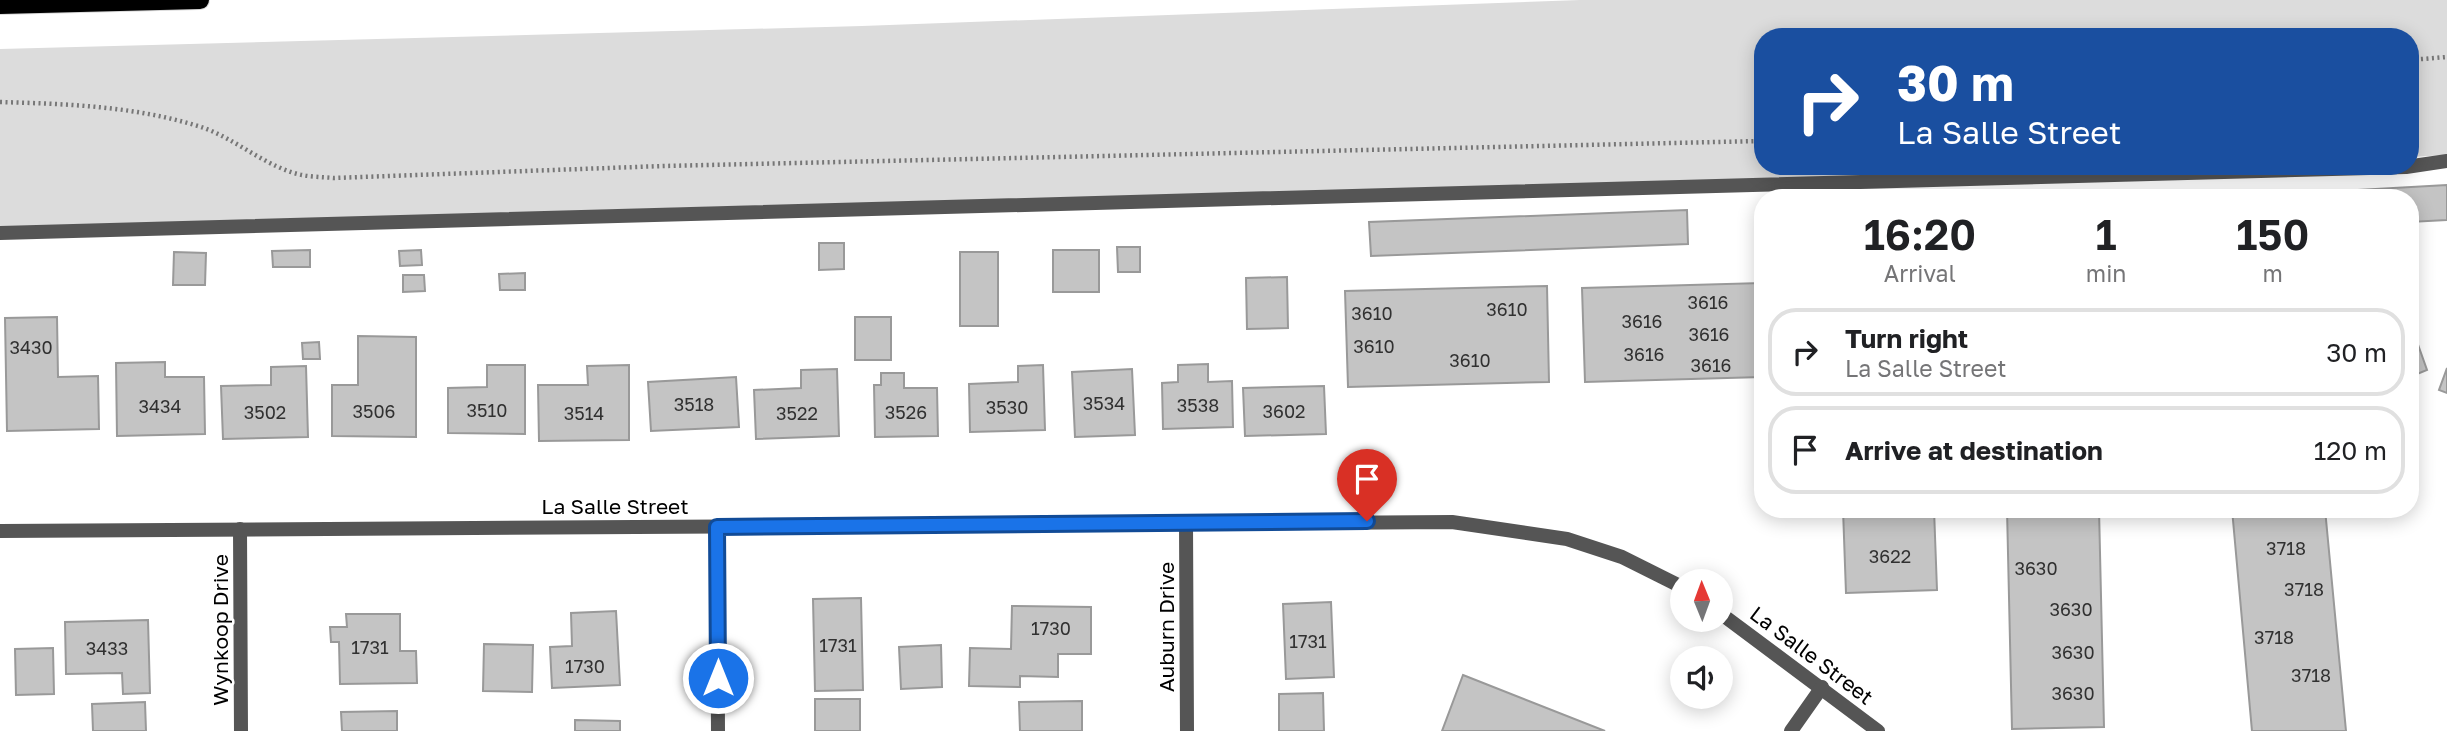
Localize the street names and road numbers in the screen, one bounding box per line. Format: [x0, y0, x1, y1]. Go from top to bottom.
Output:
street label: La Salle Street [541, 493, 689, 519]
street label: Wynkoop Drive [207, 554, 233, 706]
street label: Auburn Drive [1153, 562, 1179, 692]
street label: La Salle Street [1745, 600, 1879, 710]

